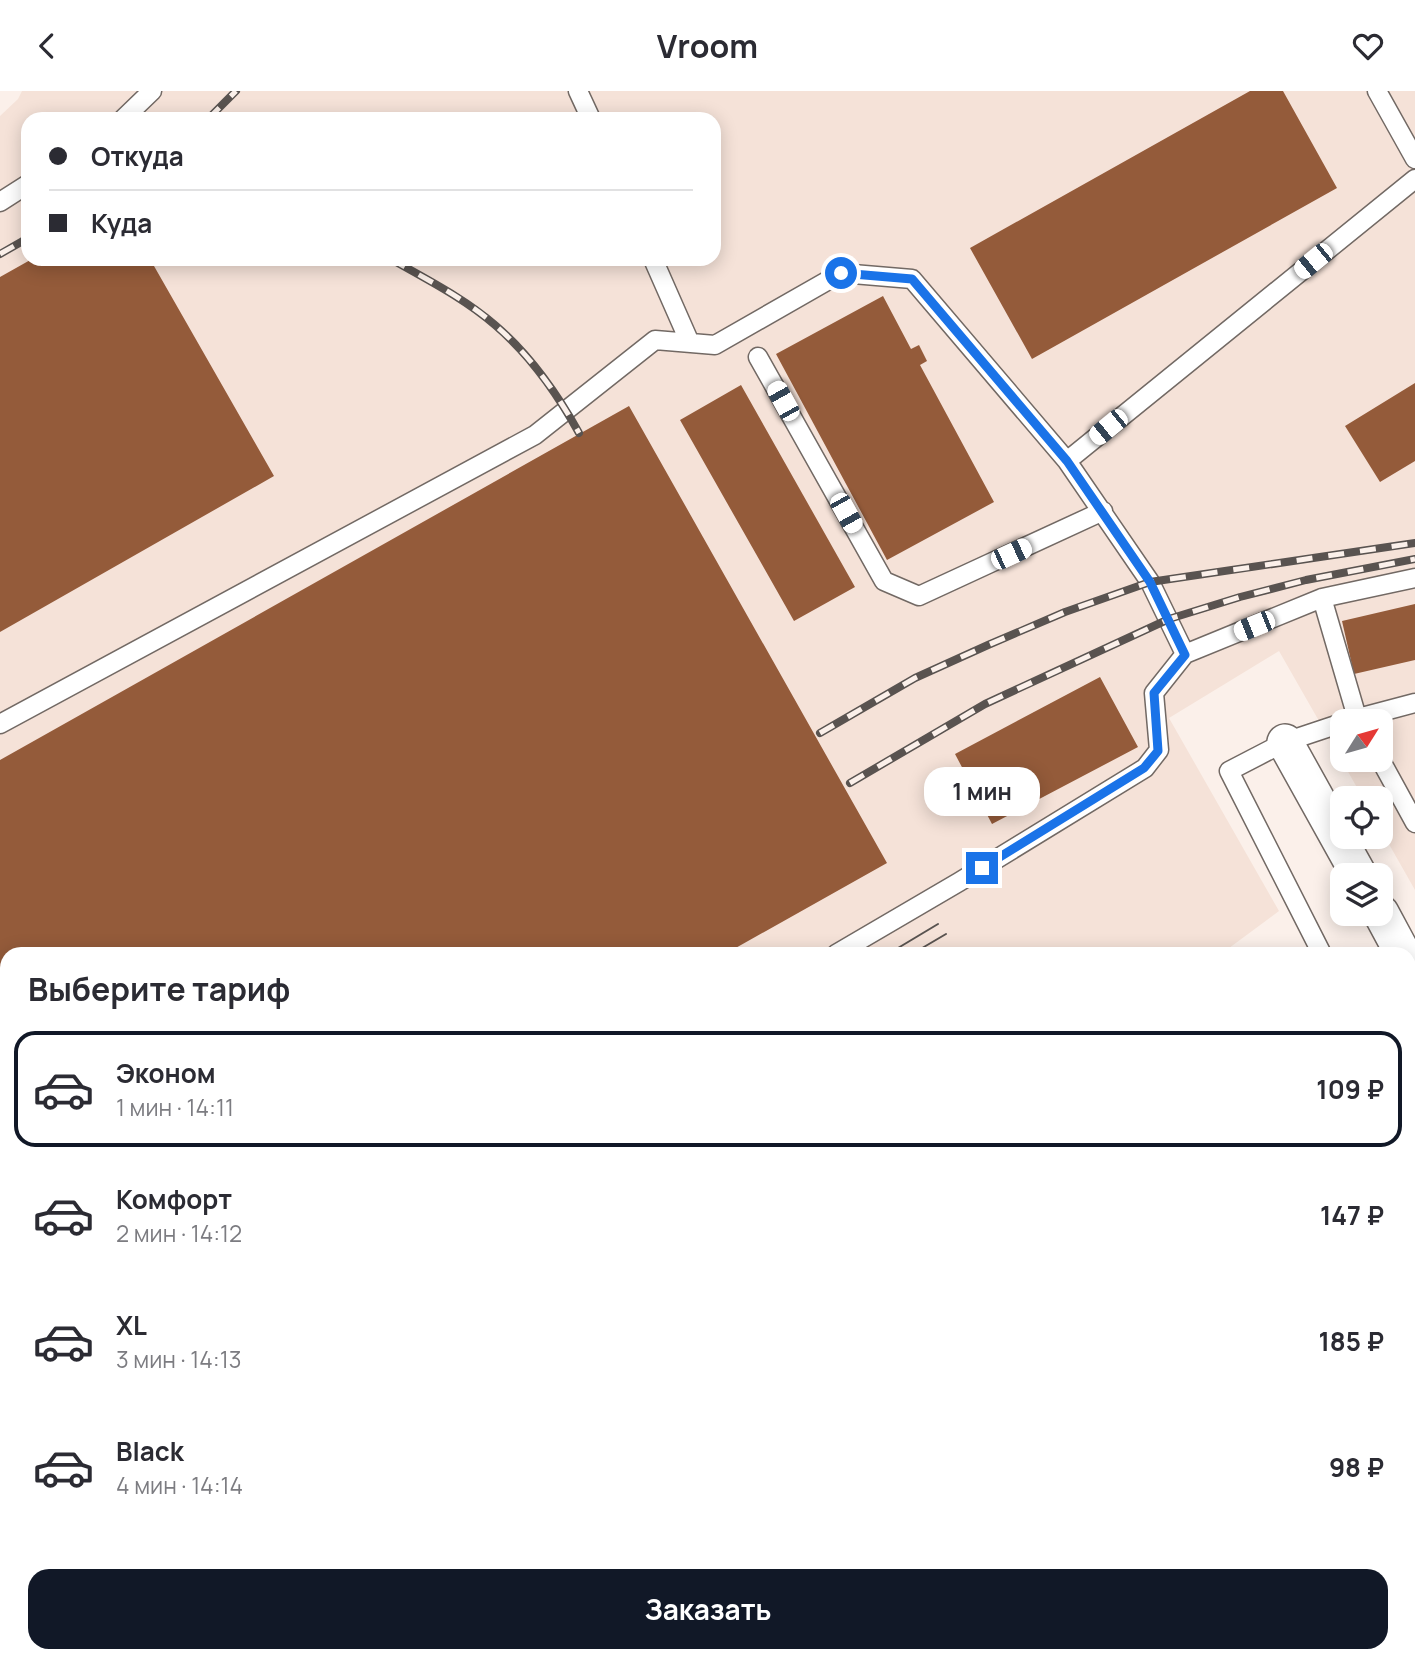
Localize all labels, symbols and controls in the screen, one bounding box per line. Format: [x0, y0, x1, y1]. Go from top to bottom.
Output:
text: Vroom [657, 24, 758, 68]
icon: back [28, 27, 66, 65]
icon: heart [1349, 27, 1387, 65]
text: Откуда [91, 138, 184, 174]
text: Куда [91, 205, 152, 241]
car [1291, 240, 1336, 282]
route start [825, 257, 857, 289]
car [764, 378, 803, 424]
car [1086, 406, 1131, 448]
car [827, 490, 866, 536]
car [988, 536, 1035, 572]
car [1231, 608, 1278, 644]
north arrow [1330, 709, 1393, 772]
map controls [1330, 709, 1393, 926]
callout: 1 мин [924, 767, 1040, 815]
text: 1 мин [952, 775, 1012, 807]
button: locate [1330, 786, 1393, 849]
route end [966, 852, 998, 884]
button: layers [1330, 863, 1393, 926]
text: Выберите тариф [28, 967, 290, 1011]
text: Эконом [116, 1055, 216, 1091]
icon: car [32, 1058, 95, 1121]
text: 109 ₽ [1316, 1071, 1384, 1107]
text: 1 мин · 14:11 [116, 1091, 234, 1123]
text: Комфорт [116, 1181, 232, 1217]
icon: car [32, 1184, 95, 1247]
text: 147 ₽ [1320, 1197, 1384, 1233]
text: 2 мин · 14:12 [116, 1217, 242, 1249]
text: XL [116, 1307, 147, 1343]
icon: car [32, 1310, 95, 1373]
text: 185 ₽ [1318, 1323, 1384, 1359]
text: 3 мин · 14:13 [116, 1343, 241, 1375]
text: Black [116, 1433, 184, 1469]
icon: car [32, 1436, 95, 1499]
text: 98 ₽ [1329, 1449, 1384, 1485]
text: 4 мин · 14:14 [116, 1469, 243, 1501]
button: Заказать [28, 1569, 1388, 1649]

